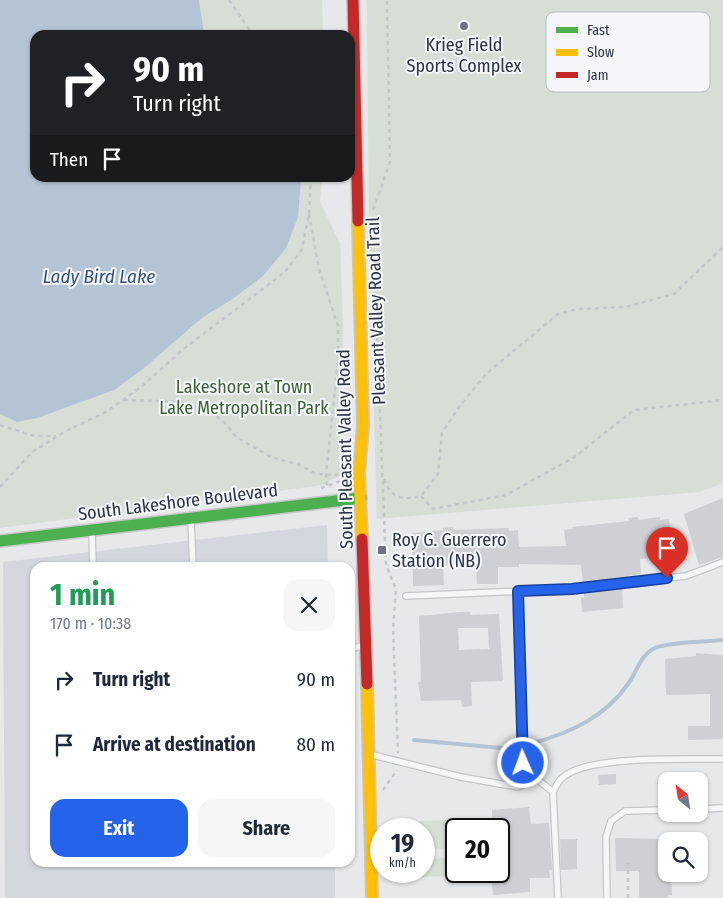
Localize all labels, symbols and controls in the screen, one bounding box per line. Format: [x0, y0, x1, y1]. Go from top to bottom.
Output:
legend [546, 12, 710, 92]
marker: Krieg Field Sports Complex [458, 20, 470, 32]
text: Fast [587, 22, 610, 39]
place label: Krieg Field Sports Complex [406, 34, 522, 77]
text: Slow [587, 44, 614, 61]
text: 90 m [133, 48, 204, 90]
icon: right [50, 50, 115, 115]
text: Jam [587, 67, 608, 84]
text: Turn right [133, 90, 221, 117]
icon: arrive [98, 145, 126, 173]
text: Then [50, 148, 88, 171]
street label: Pleasant Valley Road Trail [362, 216, 390, 405]
water label: Lady Bird Lake [43, 265, 155, 288]
street label: South Pleasant Valley Road [332, 349, 358, 549]
park label: Lakeshore at Town Lake Metropolitan Park [159, 376, 329, 419]
street label: South Lakeshore Boulevard [77, 479, 279, 525]
pin [646, 527, 688, 578]
place label: Roy G. Guerrero Station (NB) [392, 529, 506, 572]
icon: arrive [653, 534, 681, 562]
marker: Roy G. Guerrero Station (NB) [376, 544, 388, 556]
text: 1 min [50, 577, 115, 613]
button: close [283, 579, 335, 631]
text: 170 m · 10:38 [50, 614, 131, 633]
icon: right [50, 666, 78, 694]
text: Turn right [93, 668, 170, 691]
text: 90 m [297, 668, 335, 691]
icon: arrive [50, 731, 78, 759]
text: Arrive at destination [93, 733, 256, 756]
text: 80 m [297, 733, 335, 756]
position arrow [496, 736, 548, 788]
north arrow [658, 772, 708, 822]
map controls [658, 772, 708, 882]
button: Exit [50, 799, 188, 857]
button: Share [198, 799, 335, 857]
speed limit sign: 20 [445, 818, 510, 883]
text: 19 [391, 829, 414, 859]
button: search [658, 832, 708, 882]
text: km/h [389, 856, 416, 870]

